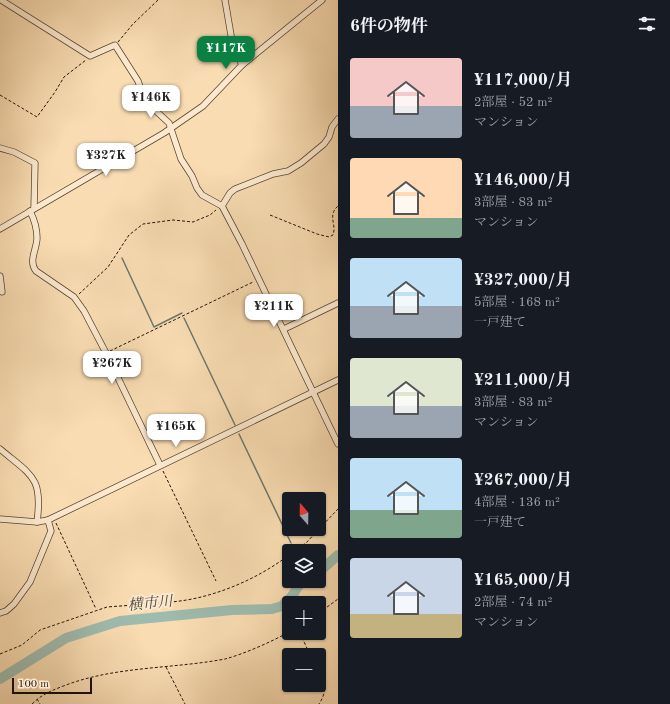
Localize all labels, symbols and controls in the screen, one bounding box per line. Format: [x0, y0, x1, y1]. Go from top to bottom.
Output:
icon: filters [636, 13, 658, 35]
text: 6件の物件 [350, 18, 428, 35]
pin: ¥117K [198, 36, 254, 70]
text: ¥117K [206, 42, 246, 55]
text: ¥117,000/月 [474, 72, 572, 89]
icon: home [382, 74, 430, 122]
pin: ¥146K [123, 85, 179, 119]
text: ¥146K [131, 91, 171, 104]
text: 2部屋 · 52 m² [474, 96, 552, 109]
text: マンション [474, 116, 538, 129]
pin: ¥327K [78, 143, 134, 177]
text: ¥327K [86, 149, 126, 162]
text: ¥146,000/月 [474, 172, 572, 189]
icon: home [382, 174, 430, 222]
text: 3部屋 · 83 m² [474, 196, 552, 209]
text: マンション [474, 216, 538, 229]
text: ¥327,000/月 [474, 272, 572, 289]
icon: home [382, 274, 430, 322]
pin: ¥211K [246, 294, 302, 328]
text: 5部屋 · 168 m² [474, 296, 560, 309]
text: ¥211K [254, 300, 294, 313]
text: 一戸建て [474, 316, 526, 329]
pin: ¥267K [84, 351, 140, 385]
text: ¥267K [92, 357, 132, 370]
text: ¥211,000/月 [474, 372, 572, 389]
icon: home [382, 374, 430, 422]
text: 3部屋 · 83 m² [474, 396, 552, 409]
pin: ¥165K [148, 414, 204, 448]
text: マンション [474, 416, 538, 429]
text: ¥165K [156, 420, 196, 433]
text: ¥267,000/月 [474, 472, 572, 489]
icon: home [382, 474, 430, 522]
north arrow [282, 492, 326, 536]
map controls [282, 492, 326, 692]
text: 4部屋 · 136 m² [474, 496, 560, 509]
text: 一戸建て [474, 516, 526, 529]
button: layers [282, 544, 326, 588]
text: ¥165,000/月 [474, 572, 572, 589]
icon: home [382, 574, 430, 622]
water label: 横市川 [127, 592, 175, 614]
button: + [282, 596, 326, 640]
text: 2部屋 · 74 m² [474, 596, 552, 609]
text: マンション [474, 616, 538, 629]
button: − [282, 648, 326, 692]
scale bar [12, 676, 92, 695]
text: 100 m [18, 679, 49, 690]

